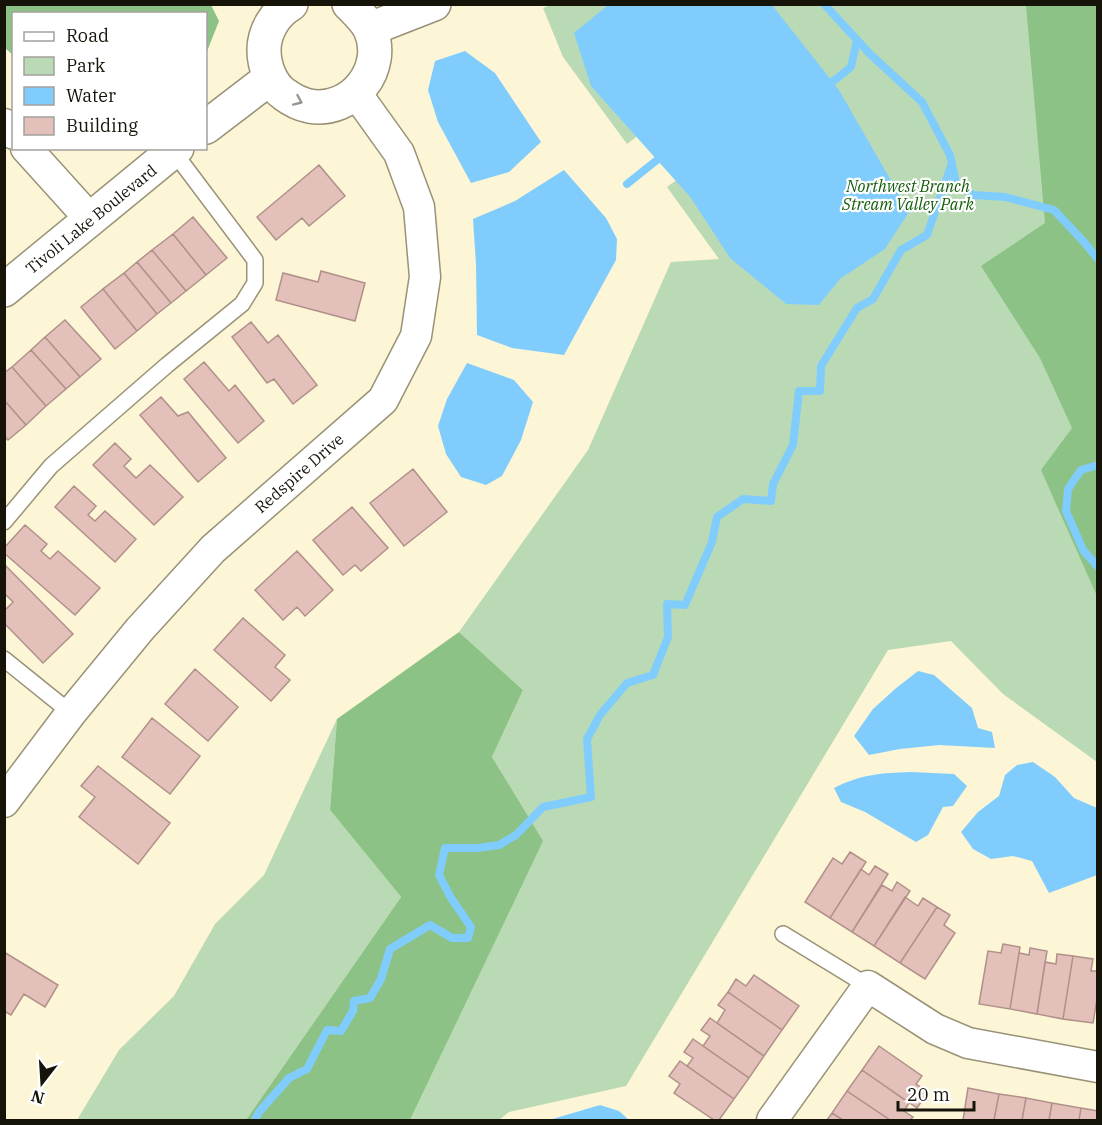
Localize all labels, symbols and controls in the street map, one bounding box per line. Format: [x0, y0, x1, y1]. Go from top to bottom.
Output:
legend [12, 12, 207, 150]
text: Road [66, 24, 109, 47]
text: Park [66, 54, 106, 77]
text: Water [66, 84, 116, 107]
one-way arrow [291, 94, 302, 106]
text: Building [66, 114, 138, 137]
street label: Tivoli Lake Boulevard [21, 160, 161, 278]
park label: Northwest Branch Stream Valley Park [841, 176, 974, 214]
street label: Redspire Drive [250, 429, 348, 517]
north arrow [12, 1053, 72, 1113]
scale bar [898, 1074, 974, 1112]
text: 20 m [907, 1083, 950, 1106]
text: N [29, 1086, 47, 1109]

